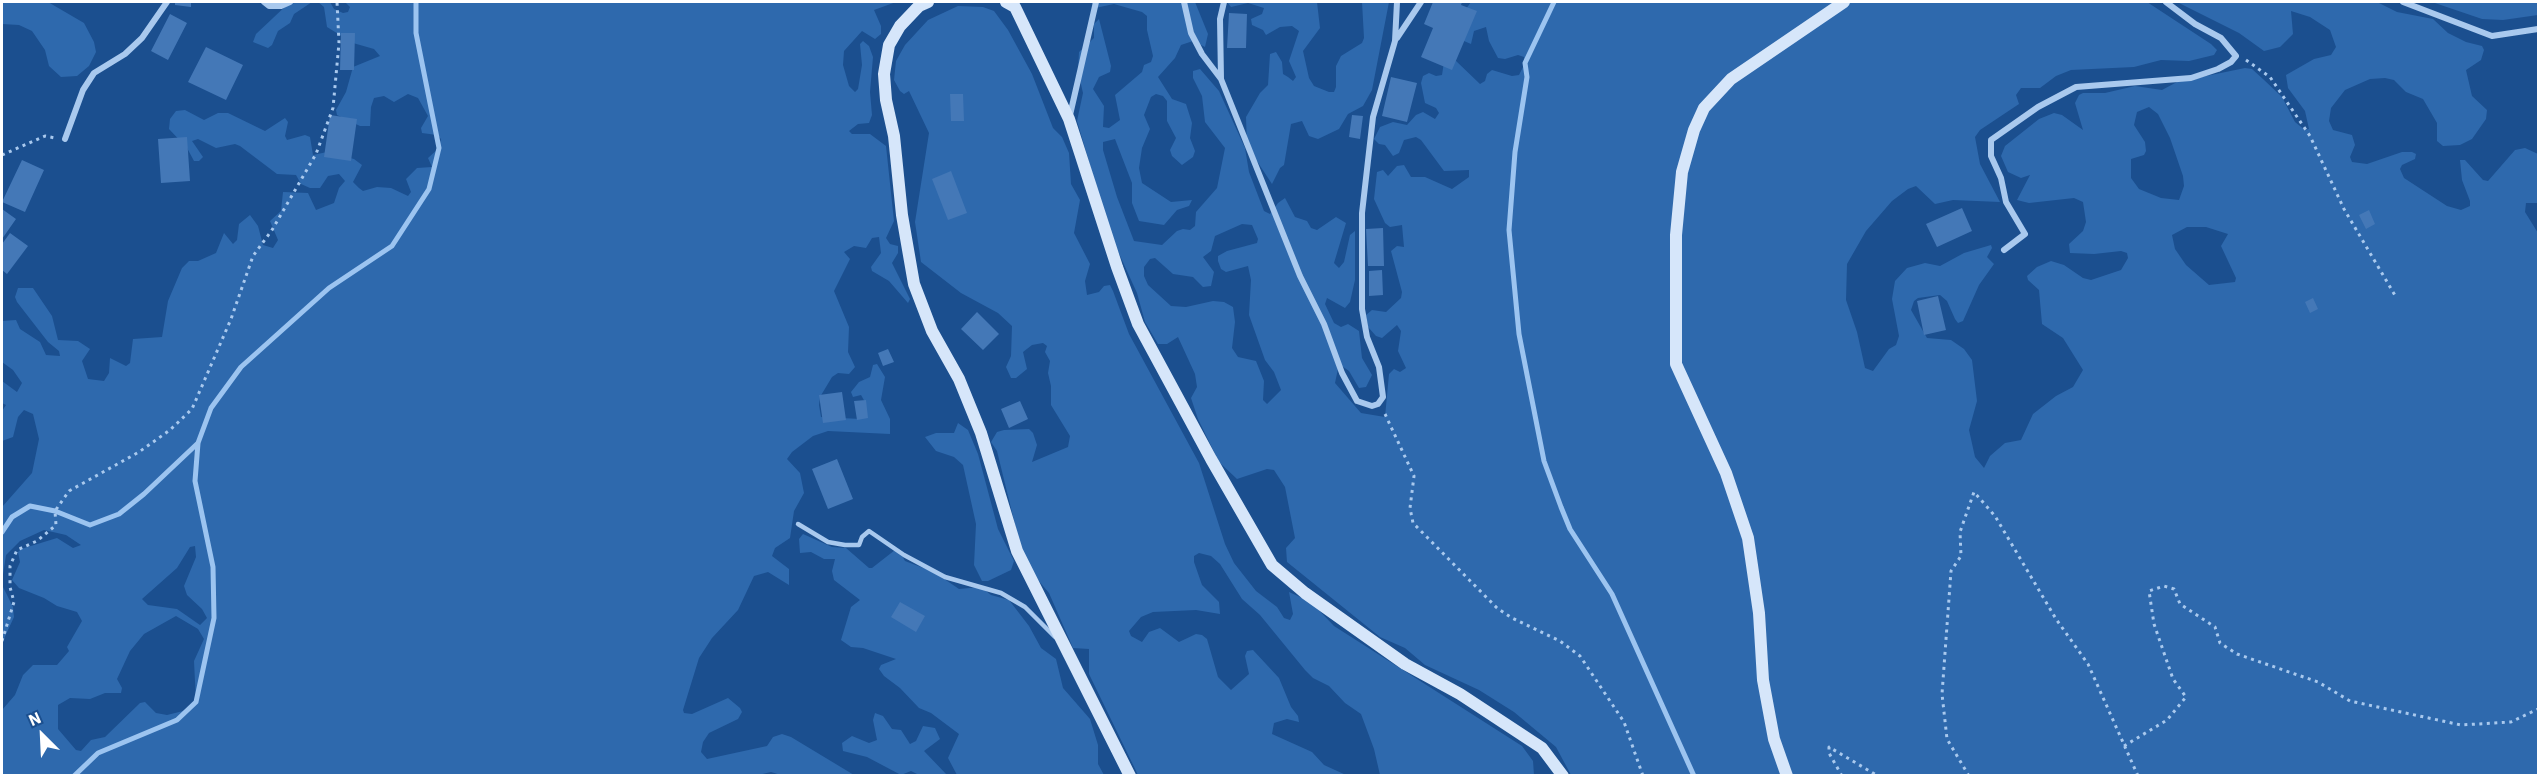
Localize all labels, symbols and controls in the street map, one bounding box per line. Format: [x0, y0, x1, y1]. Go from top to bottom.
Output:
north arrow [12, 705, 72, 765]
text: N [25, 707, 44, 730]

